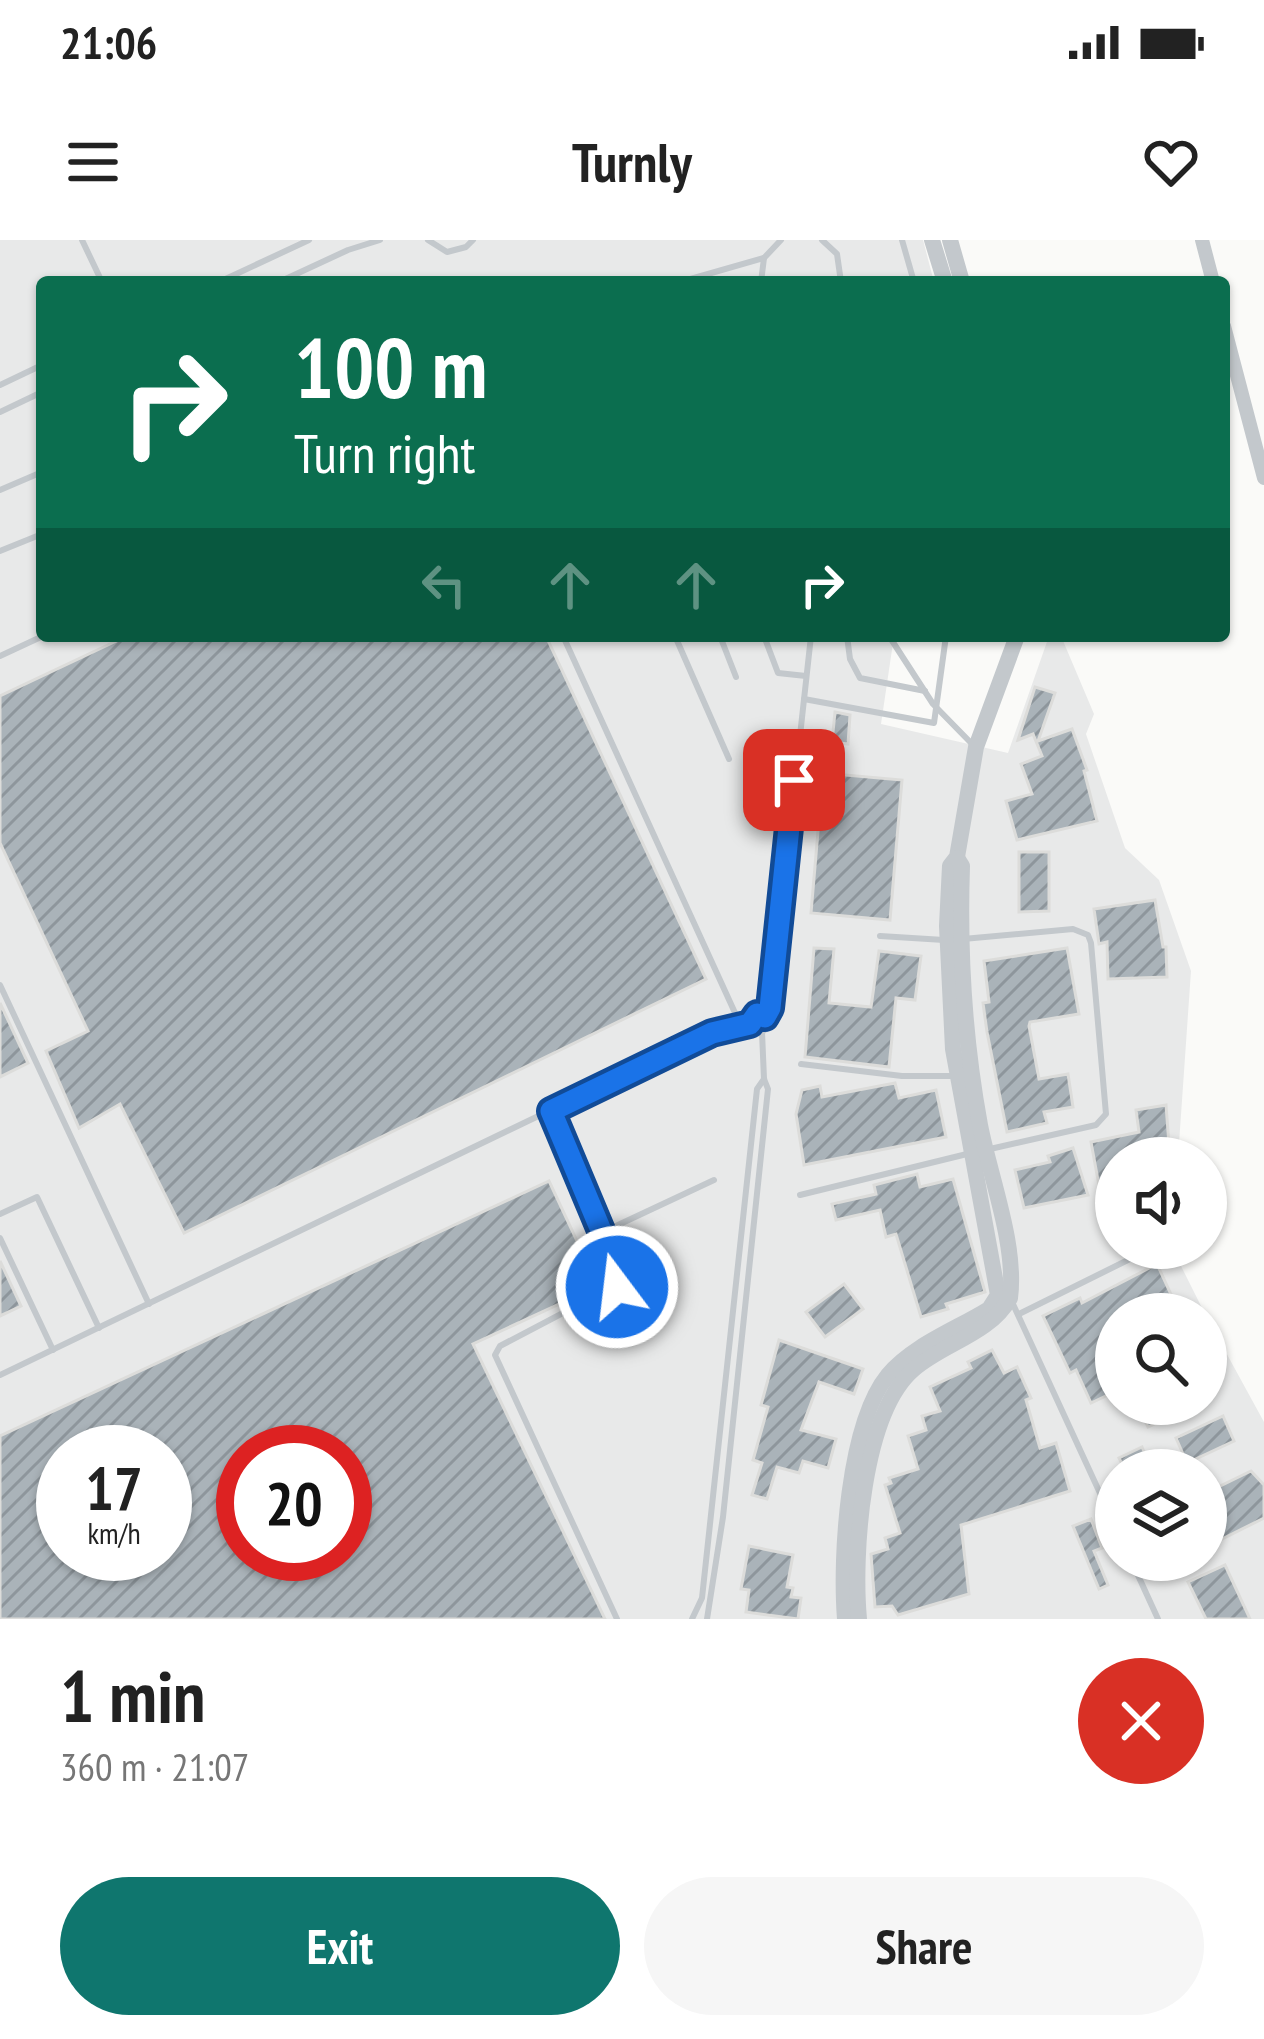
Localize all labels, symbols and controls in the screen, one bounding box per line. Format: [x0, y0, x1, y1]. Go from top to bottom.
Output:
text: 21:06 [60, 13, 157, 71]
text: Turnly [572, 127, 692, 197]
icon: menu [60, 129, 126, 195]
icon: heart [1138, 129, 1204, 195]
text: 100 m [294, 312, 487, 421]
icon: right [96, 324, 252, 480]
text: Turn right [294, 418, 475, 488]
icon: left [411, 552, 477, 618]
icon: ahead [537, 552, 603, 618]
icon: ahead [663, 552, 729, 618]
icon: right [789, 552, 855, 618]
pin [743, 729, 845, 831]
icon: arrive [761, 747, 827, 813]
map controls [1095, 1137, 1227, 1581]
button: sound [1095, 1137, 1227, 1269]
position arrow [554, 1224, 680, 1350]
button: search [1095, 1293, 1227, 1425]
speed limit sign: 20 [216, 1425, 372, 1581]
text: 17 [85, 1449, 143, 1527]
button: layers [1095, 1449, 1227, 1581]
text: km/h [87, 1513, 141, 1552]
text: 1 min [60, 1649, 205, 1742]
button: close [1078, 1658, 1204, 1784]
text: 360 m · 21:07 [60, 1741, 249, 1792]
button: Exit [60, 1877, 620, 2015]
button: Share [644, 1877, 1204, 2015]

